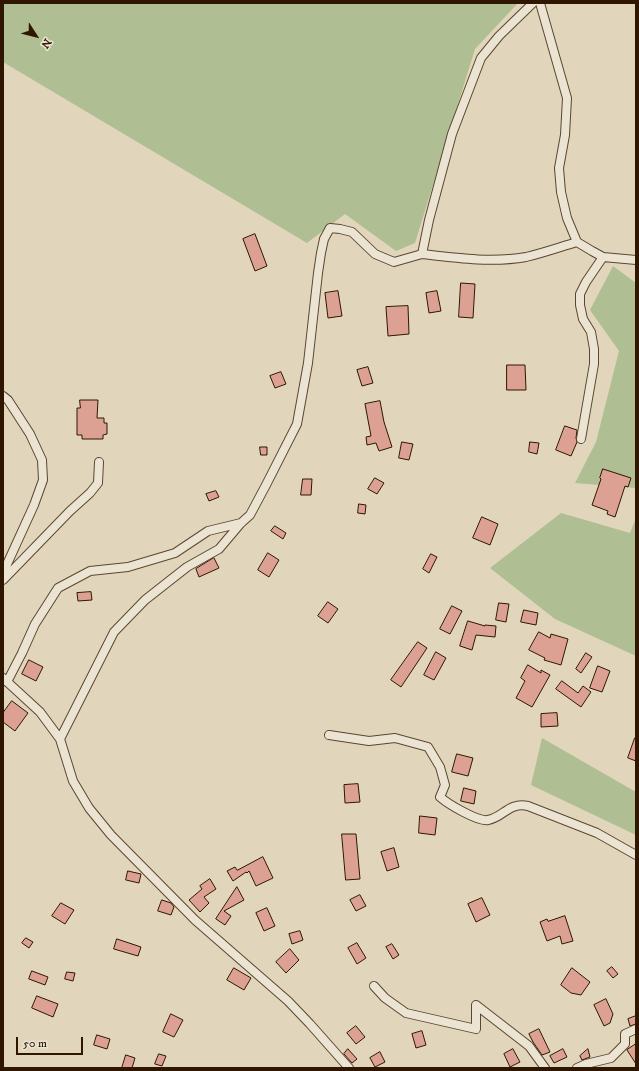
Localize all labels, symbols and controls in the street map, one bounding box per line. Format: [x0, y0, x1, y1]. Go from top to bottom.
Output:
north arrow [16, 16, 56, 56]
text: N [37, 35, 54, 51]
scale bar [18, 1029, 85, 1055]
text: 50 m [23, 1036, 47, 1051]

